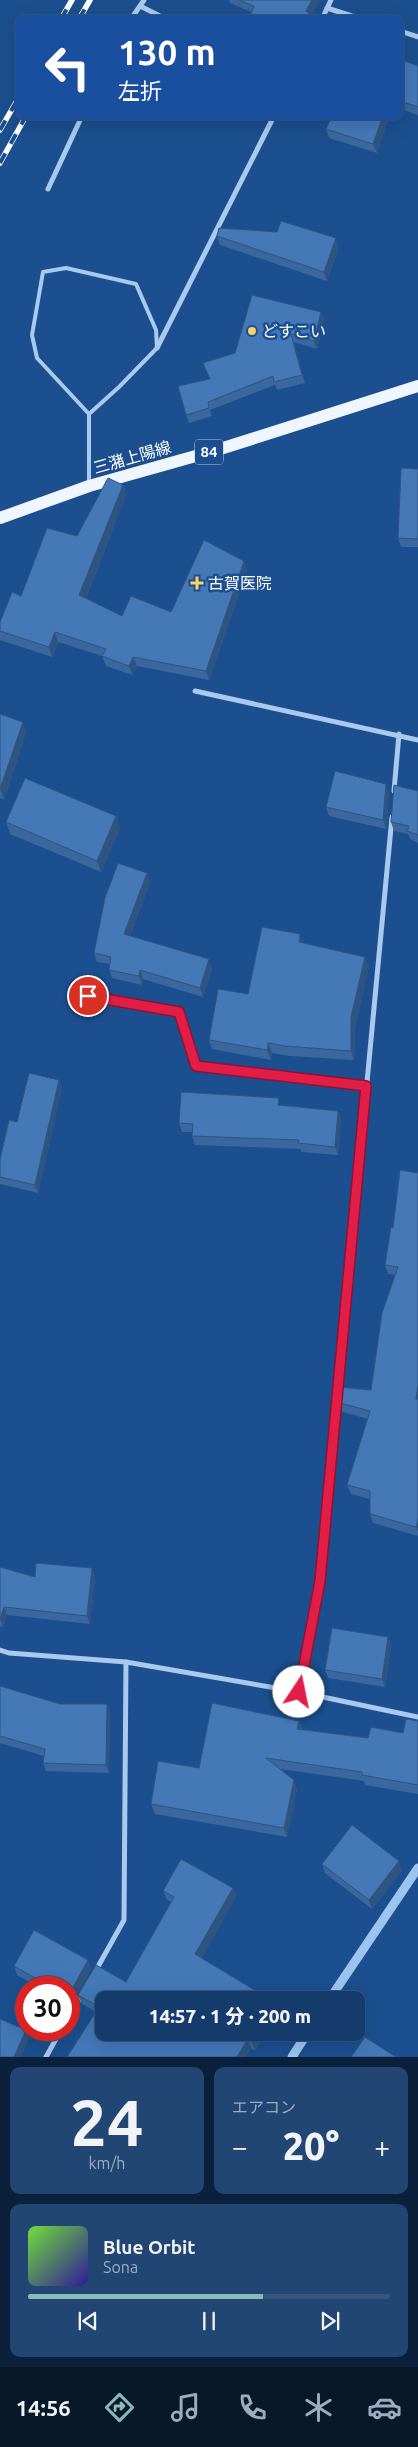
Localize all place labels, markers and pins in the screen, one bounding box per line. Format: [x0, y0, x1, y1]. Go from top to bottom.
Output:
place label: どすこい [262, 322, 326, 340]
marker: どすこい [246, 325, 258, 337]
place label: 古賀医院 [208, 574, 272, 592]
marker: 古賀医院 [190, 576, 204, 590]
pin [67, 975, 109, 1017]

